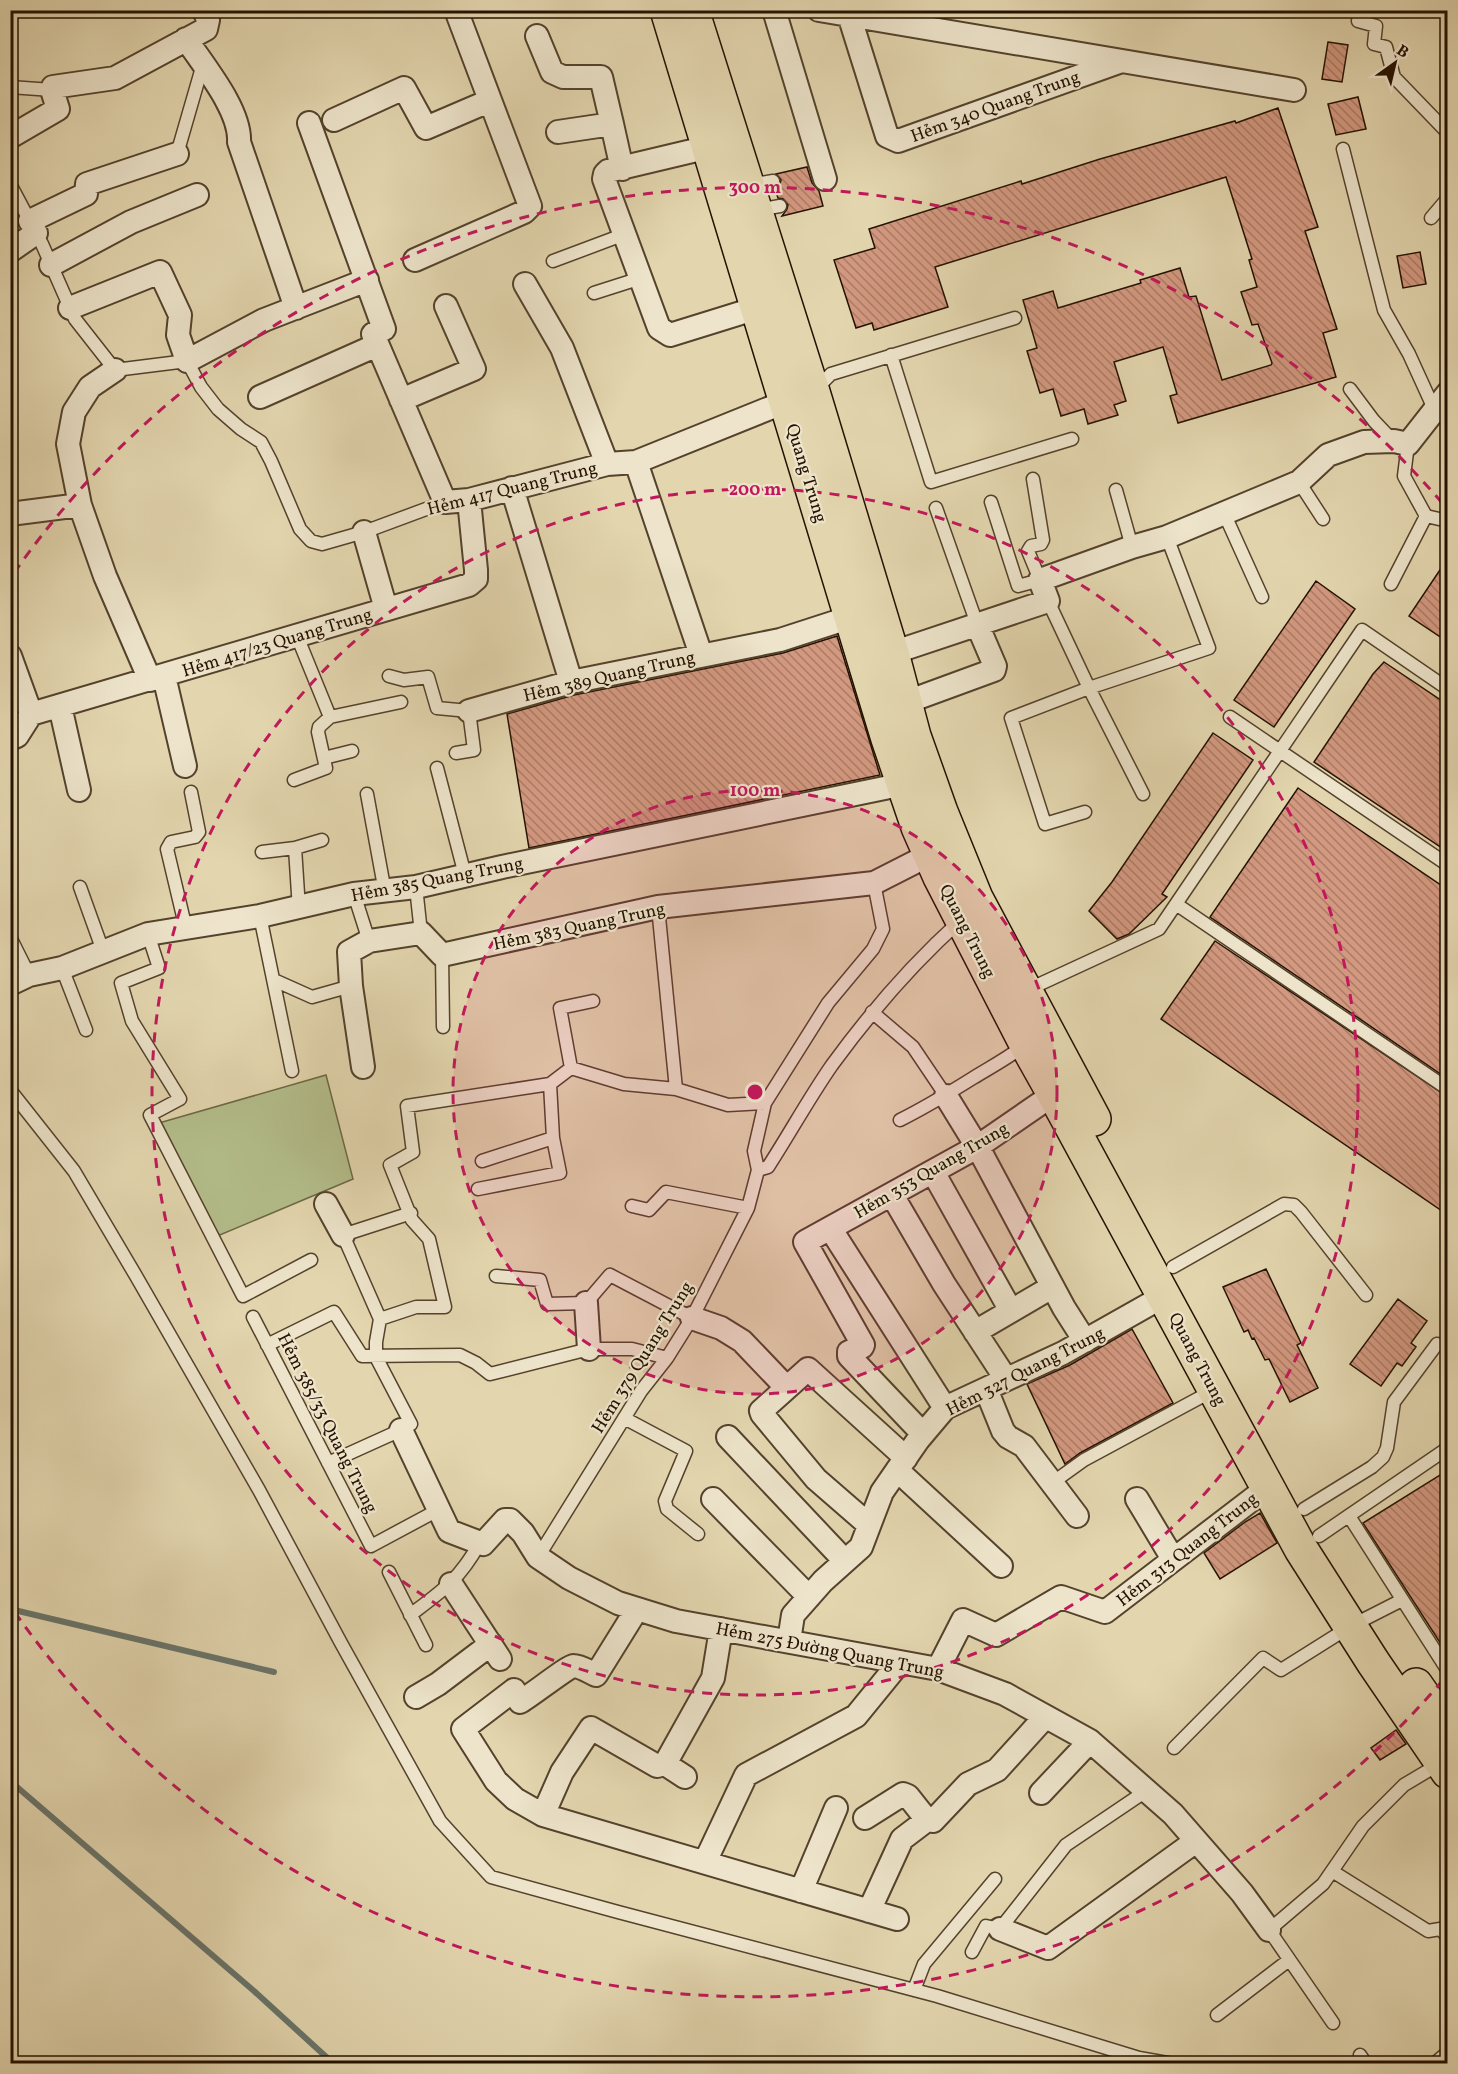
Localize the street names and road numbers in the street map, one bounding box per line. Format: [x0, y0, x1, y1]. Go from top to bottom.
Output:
street label: Hẻm 340 Quang Trung [907, 65, 1084, 150]
street label: Quang Trung [779, 421, 833, 526]
street label: Hẻm 417 Quang Trung [425, 456, 600, 523]
street label: Hẻm 417/23 Quang Trung [179, 603, 376, 684]
street label: Hẻm 389 Quang Trung [521, 646, 698, 709]
street label: Hẻm 385 Quang Trung [349, 852, 525, 909]
street label: Quang Trung [932, 880, 1001, 983]
street label: Hẻm 383 Quang Trung [491, 897, 668, 958]
street label: Hẻm 353 Quang Trung [850, 1117, 1014, 1226]
street label: Hẻm 379 Quang Trung [586, 1277, 700, 1439]
street label: Quang Trung [1162, 1308, 1232, 1411]
street label: Hẻm 327 Quang Trung [942, 1321, 1109, 1423]
street label: Hẻm 385/33 Quang Trung [270, 1329, 383, 1518]
street label: Hẻm 313 Quang Trung [1112, 1487, 1264, 1613]
street label: Hẻm 275 Đường Quang Trung [714, 1617, 946, 1686]

